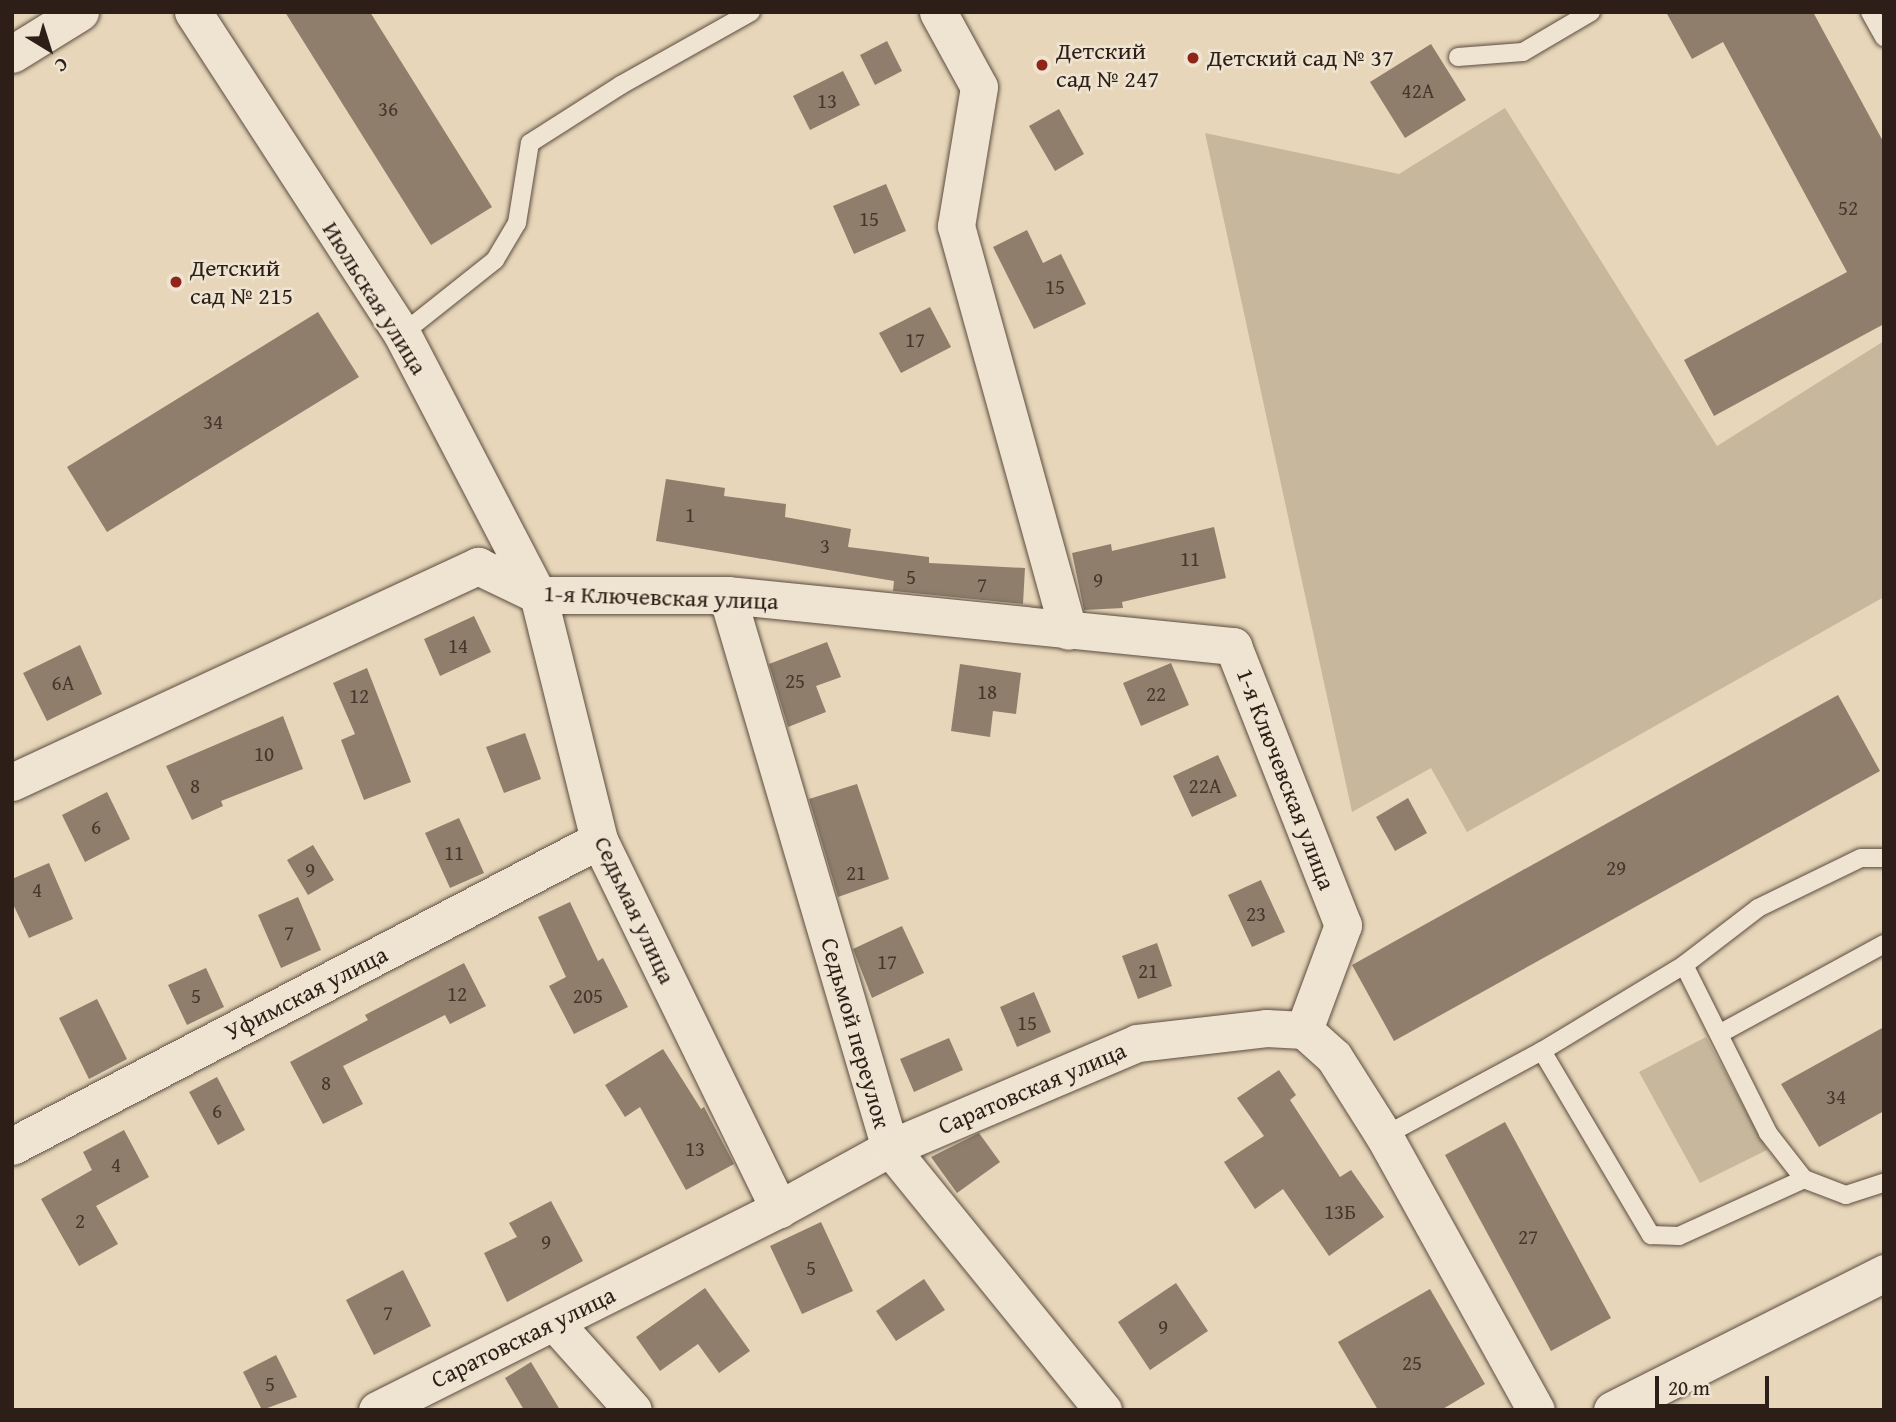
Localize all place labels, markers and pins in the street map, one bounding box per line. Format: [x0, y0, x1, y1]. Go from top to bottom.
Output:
place label: Детский сад № 247 [1056, 37, 1159, 93]
place label: Детский сад № 37 [1207, 44, 1394, 72]
marker: Детский сад № 37 [1185, 50, 1201, 66]
marker: Детский сад № 247 [1034, 57, 1050, 73]
place label: Детский сад № 215 [190, 254, 293, 310]
marker: Детский сад № 215 [168, 274, 184, 290]

